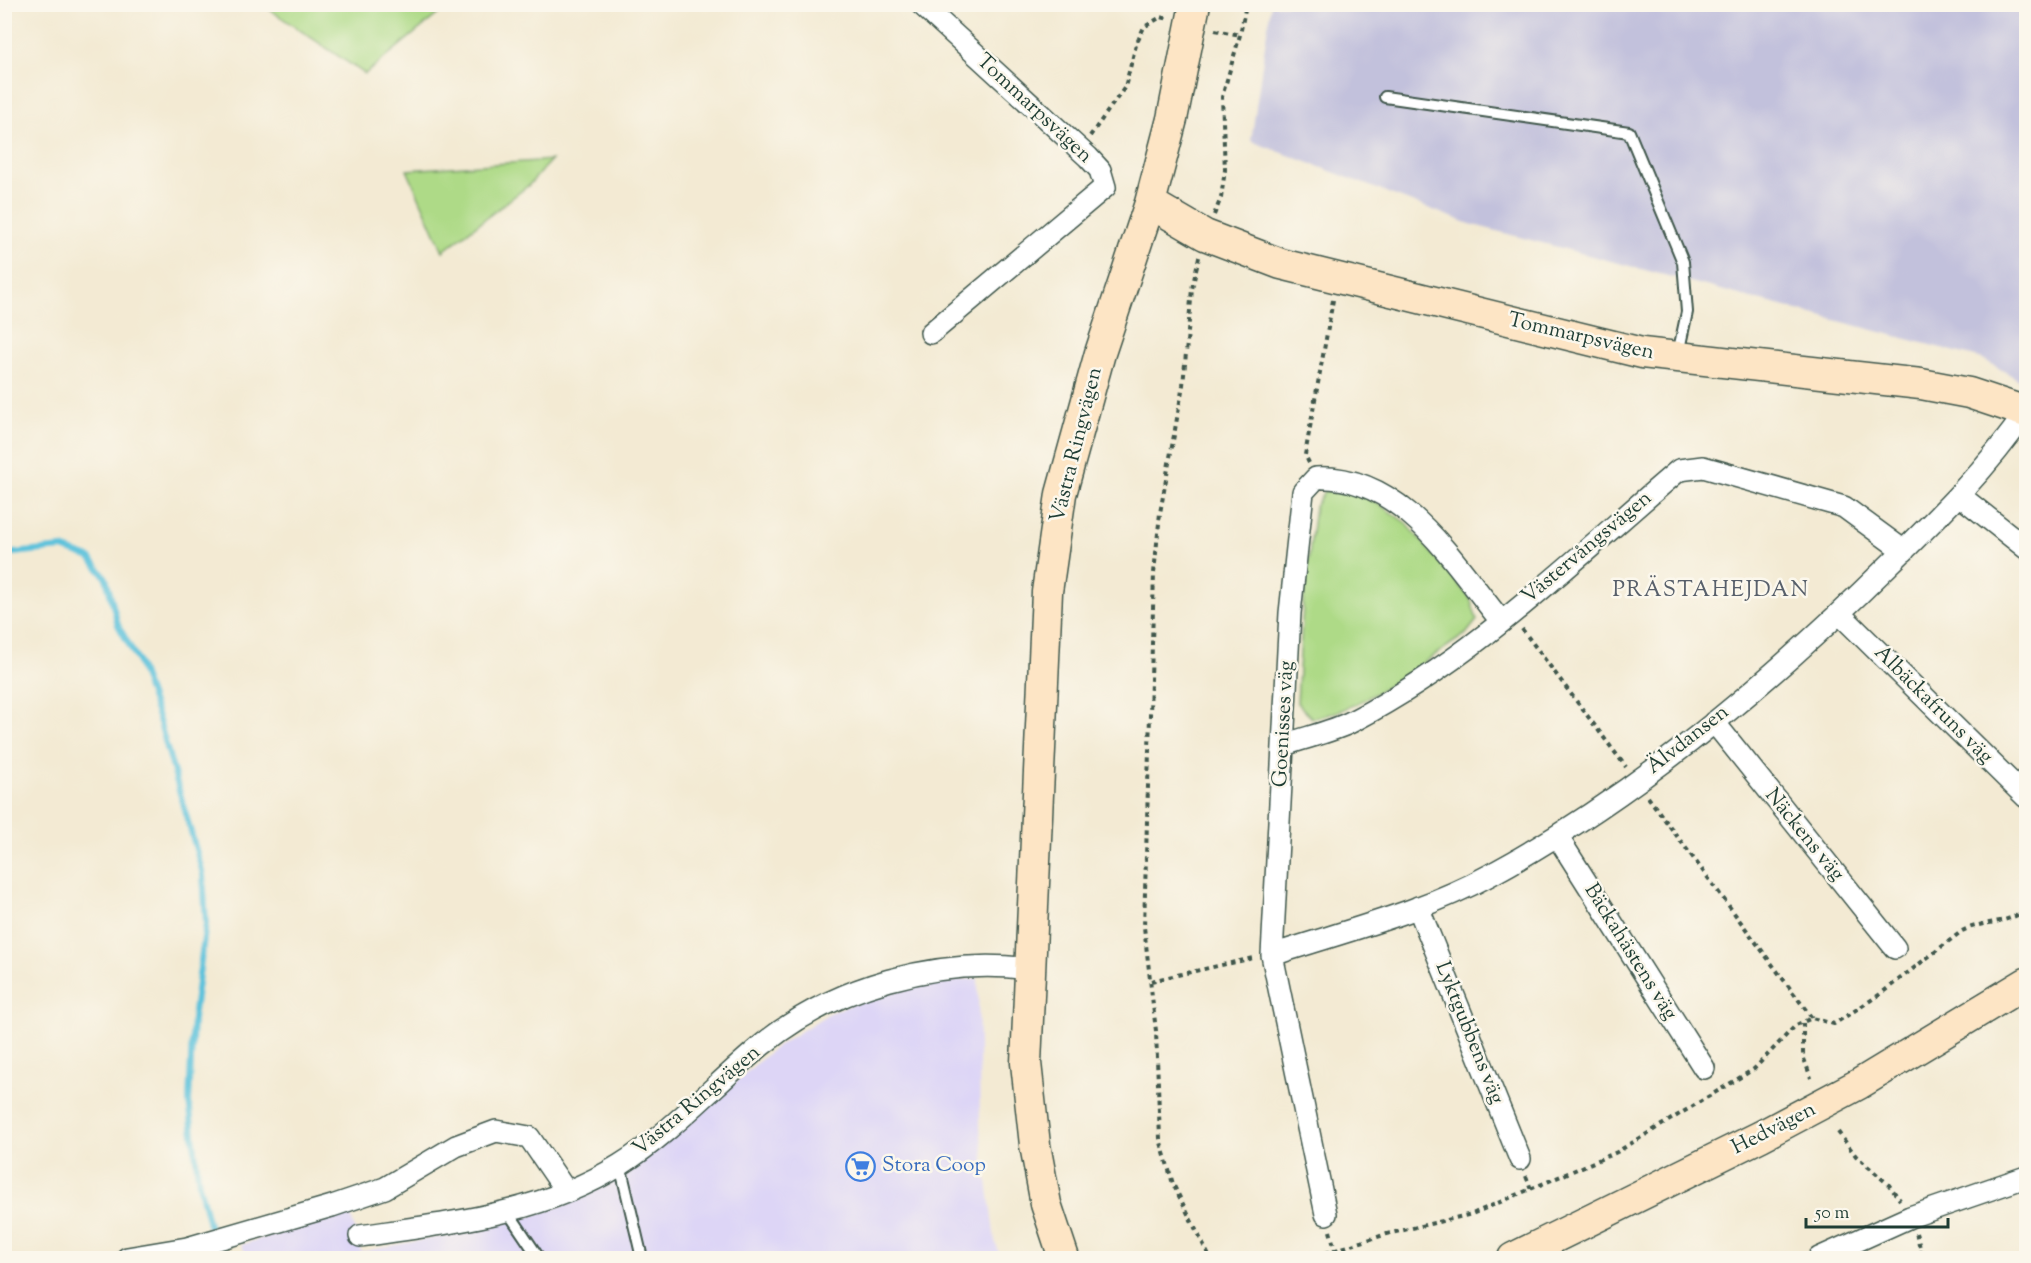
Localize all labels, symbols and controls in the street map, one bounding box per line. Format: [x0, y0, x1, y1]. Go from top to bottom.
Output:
street label: Tommarpsvägen [969, 47, 1099, 171]
street label: Tommarpsvägen [1505, 306, 1657, 368]
street label: Västra Ringvägen [1043, 364, 1111, 526]
street label: Västervångsvägen [1515, 484, 1659, 612]
district label: PRÄSTAHEJDAN [1612, 575, 1810, 607]
street label: Albäckafruns väg [1867, 639, 1999, 771]
street label: Goenisses väg [1266, 660, 1302, 788]
street label: Älvdansen [1640, 698, 1736, 782]
street label: Näckens väg [1757, 782, 1851, 888]
street label: Bäckahästens väg [1576, 878, 1684, 1026]
street label: Lyktgubbens väg [1427, 957, 1511, 1109]
street label: Västra Ringvägen [626, 1038, 768, 1164]
street label: Hedvägen [1727, 1095, 1821, 1163]
supermarket icon: Stora Coop [845, 1150, 877, 1182]
place label: Stora Coop [882, 1151, 986, 1181]
scale bar [1806, 1191, 1948, 1229]
text: 50 m [1814, 1201, 1850, 1227]

